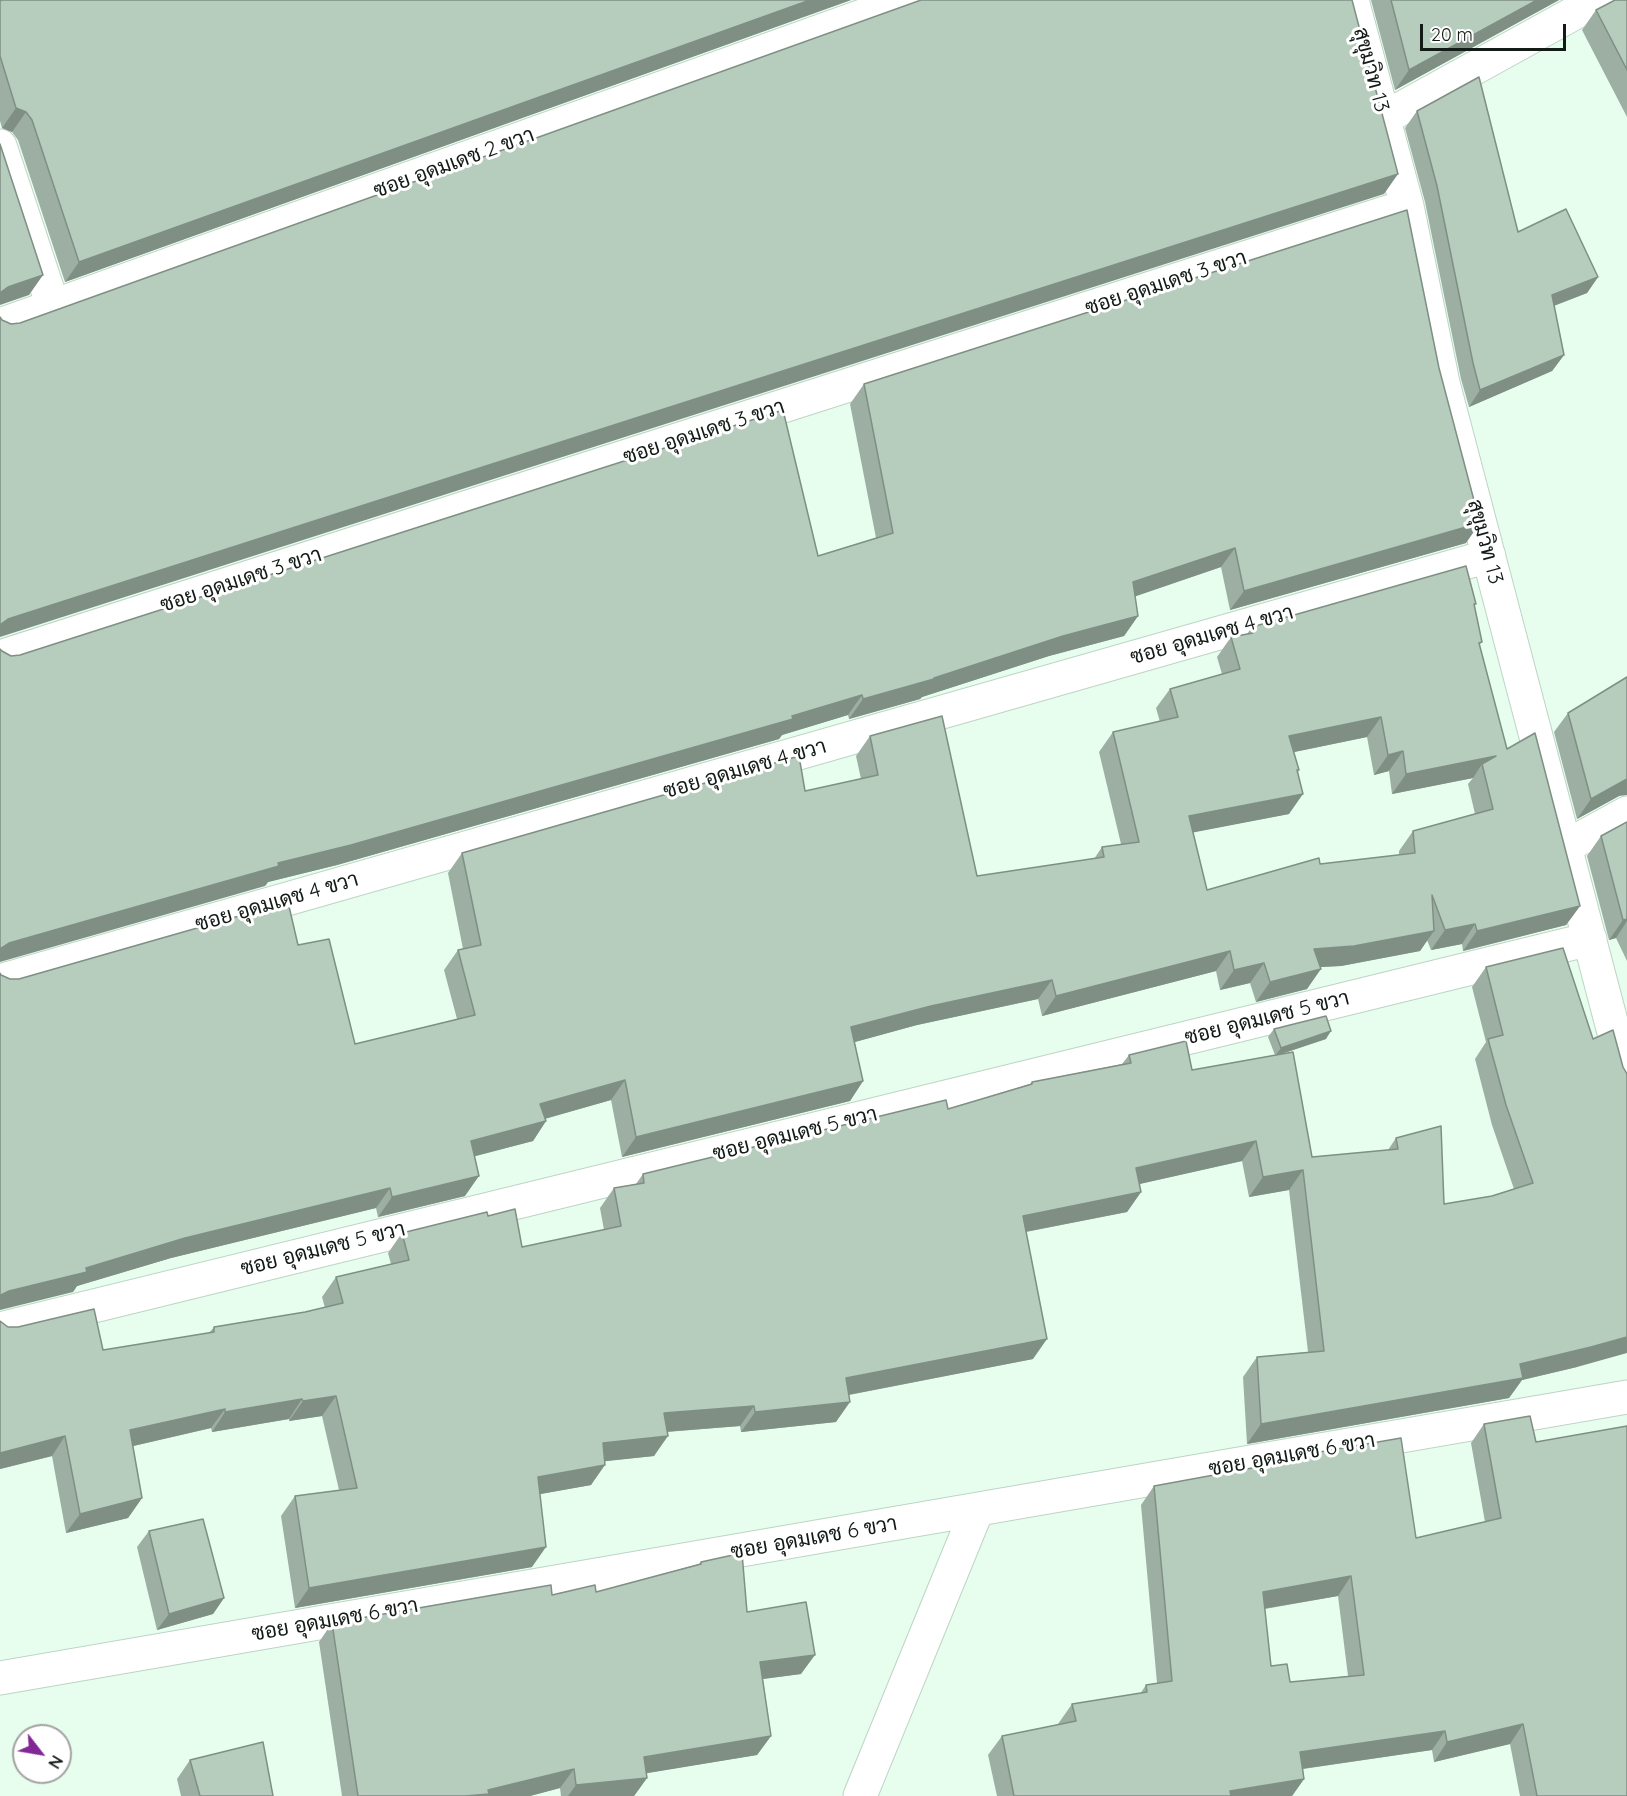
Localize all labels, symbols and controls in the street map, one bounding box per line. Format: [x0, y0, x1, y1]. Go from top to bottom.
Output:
scale bar [1423, 12, 1568, 50]
text: 20 m [1431, 23, 1473, 46]
street label: สุขุมวิท 13 [1348, 25, 1394, 115]
street label: ซอย อุดมเดช 2 ขวา [370, 122, 538, 204]
street label: ซอย อุดมเดช 3 ขวา [1082, 245, 1250, 321]
street label: ซอย อุดมเดช 3 ขวา [620, 394, 788, 470]
street label: สุขุมวิท 13 [1462, 497, 1508, 587]
street label: ซอย อุดมเดช 3 ขวา [157, 542, 325, 618]
street label: ซอย อุดมเดช 4 ขวา [1128, 600, 1296, 670]
street label: ซอย อุดมเดช 4 ขวา [661, 734, 829, 804]
street label: ซอย อุดมเดช 4 ขวา [193, 867, 361, 937]
street label: ซอย อุดมเดช 5 ขวา [1182, 985, 1352, 1051]
street label: ซอย อุดมเดช 5 ขวา [710, 1101, 880, 1167]
street label: ซอย อุดมเดช 5 ขวา [238, 1216, 408, 1282]
street label: ซอย อุดมเดช 6 ขวา [1207, 1428, 1377, 1482]
street label: ซอย อุดมเดช 6 ขวา [729, 1511, 899, 1565]
street label: ซอย อุดมเดช 6 ขวา [250, 1593, 420, 1647]
north arrow [12, 1724, 72, 1784]
text: N [44, 1752, 67, 1772]

